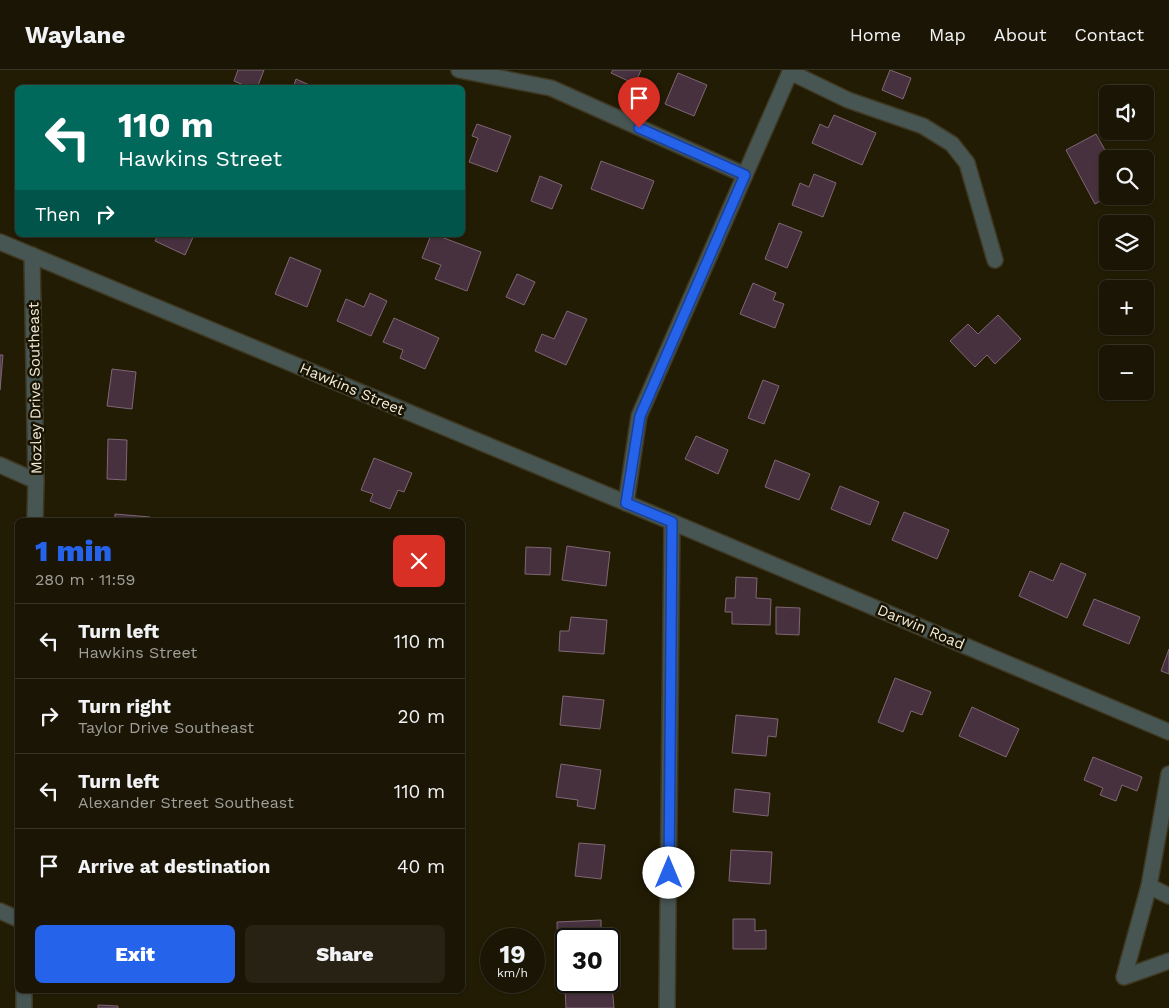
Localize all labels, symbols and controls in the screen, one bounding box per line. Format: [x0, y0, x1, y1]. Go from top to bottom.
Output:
text: Waylane [25, 21, 125, 49]
text: Home [850, 24, 901, 45]
text: Map [929, 24, 966, 45]
text: About [994, 24, 1046, 45]
text: Contact [1074, 24, 1144, 45]
pin [618, 77, 660, 128]
icon: arrive [625, 84, 653, 112]
map controls [1099, 85, 1154, 400]
button: sound [1099, 85, 1154, 140]
text: 110 m [118, 104, 214, 146]
icon: left [35, 105, 100, 170]
text: Hawkins Street [118, 146, 282, 171]
button: search [1099, 150, 1154, 205]
icon: right [91, 200, 119, 228]
text: Then [35, 203, 81, 226]
button: layers [1099, 215, 1154, 270]
button: + [1099, 280, 1154, 335]
street label: Mozley Drive Southeast [24, 301, 46, 474]
button: − [1099, 345, 1154, 400]
street label: Hawkins Street [297, 359, 408, 419]
text: 1 min [35, 533, 112, 568]
button: close [393, 535, 445, 587]
text: 280 m · 11:59 [35, 570, 135, 589]
street label: Darwin Road [875, 601, 967, 653]
text: Turn left [78, 620, 159, 643]
icon: left [35, 627, 63, 655]
text: 110 m [394, 630, 445, 653]
text: Hawkins Street [78, 643, 197, 662]
text: Turn right [78, 695, 171, 718]
icon: right [35, 702, 63, 730]
text: 20 m [398, 705, 445, 728]
text: Taylor Drive Southeast [78, 718, 254, 737]
text: Turn left [78, 770, 159, 793]
icon: left [35, 777, 63, 805]
text: 110 m [394, 780, 445, 803]
text: Alexander Street Southeast [78, 793, 294, 812]
position arrow [642, 846, 694, 898]
icon: arrive [35, 852, 63, 880]
text: Arrive at destination [78, 855, 270, 878]
text: 40 m [397, 855, 445, 878]
button: Exit [35, 925, 235, 983]
button: Share [245, 925, 445, 983]
speed limit sign: 30 [555, 928, 620, 993]
text: 19 [499, 940, 526, 969]
text: km/h [497, 966, 528, 980]

